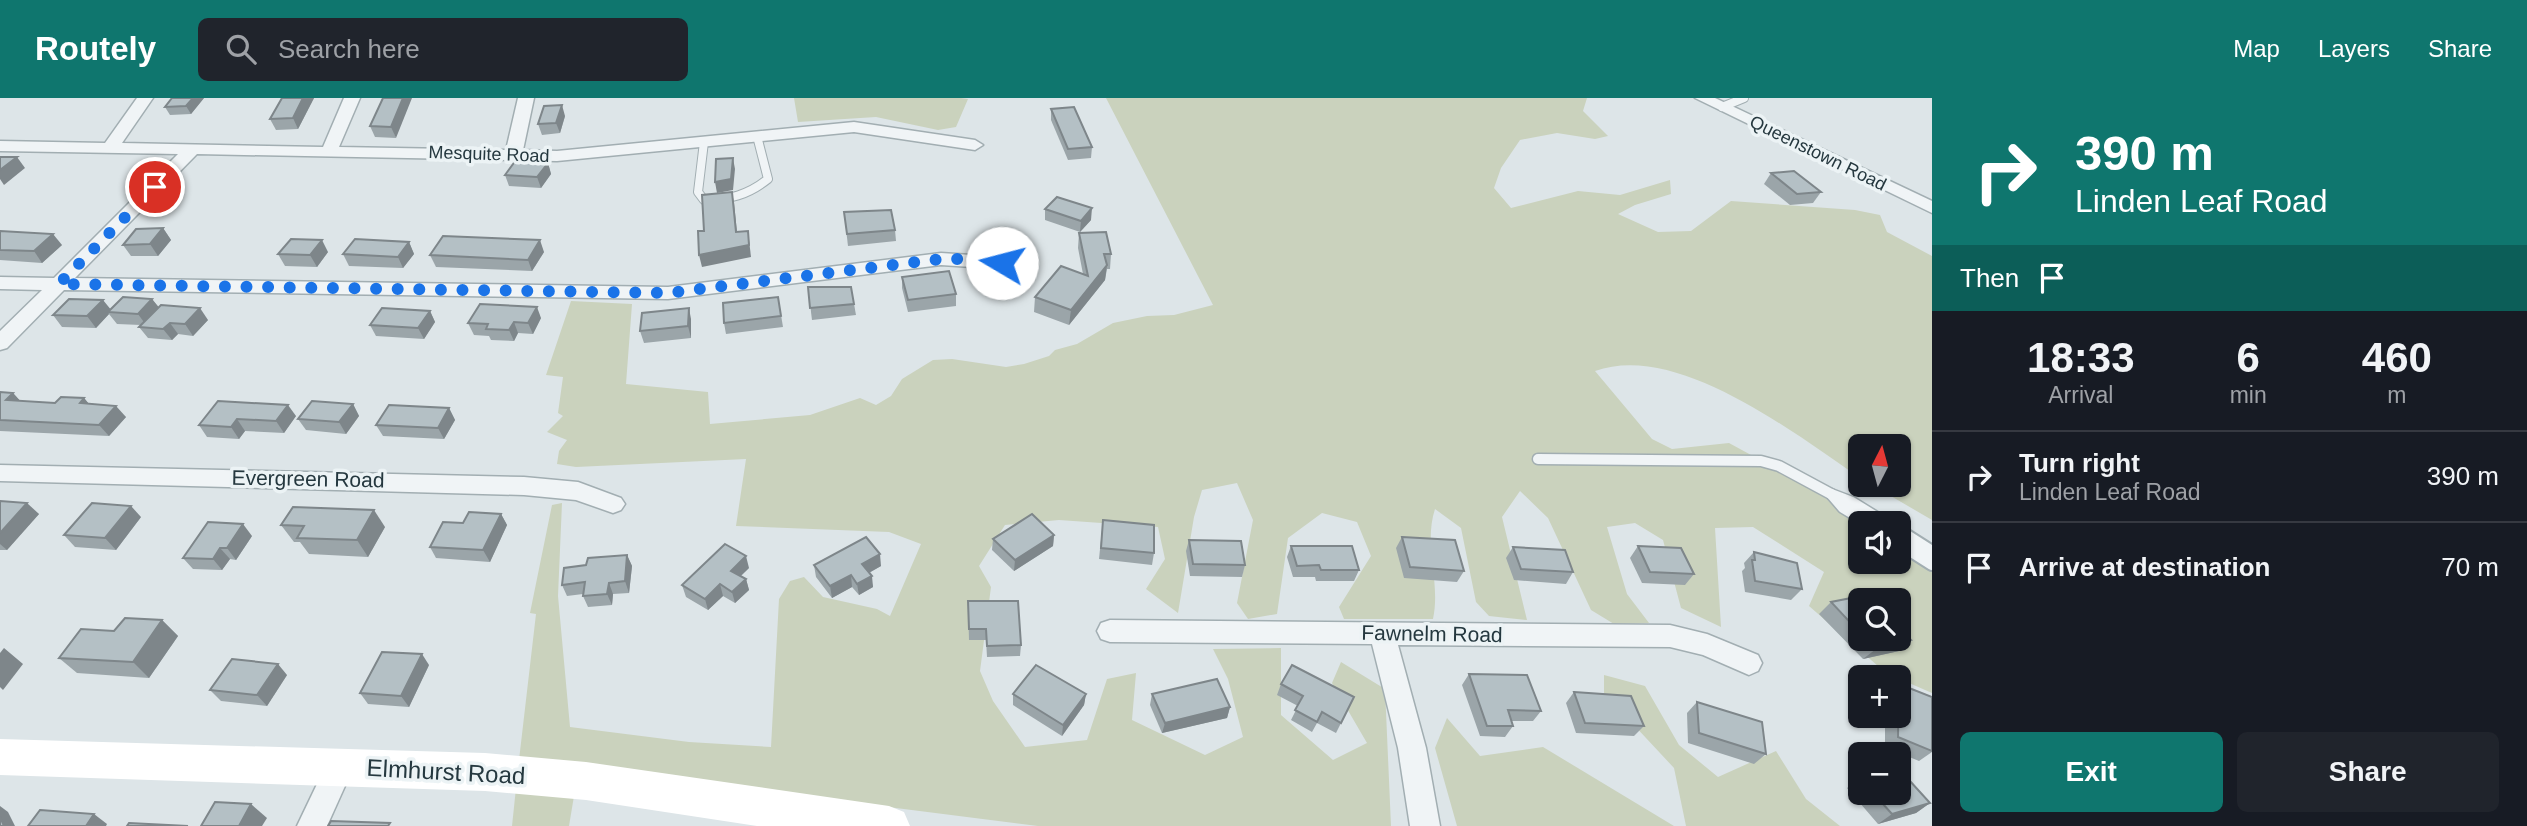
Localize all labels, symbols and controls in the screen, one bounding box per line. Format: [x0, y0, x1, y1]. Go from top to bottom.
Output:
search box [198, 18, 688, 81]
text: Routely [35, 30, 156, 67]
icon: search [222, 30, 260, 68]
text: Search here [278, 34, 420, 64]
text: Map [2233, 35, 2280, 62]
text: Layers [2318, 35, 2390, 62]
text: Share [2428, 35, 2492, 62]
street label: Queenstown Road [1747, 111, 1889, 195]
icon: right [1960, 126, 2051, 217]
text: 390 m [2075, 126, 2214, 180]
street label: Mesquite Road [428, 142, 550, 166]
pin [125, 157, 185, 217]
icon: arrive [136, 168, 174, 206]
text: Linden Leaf Road [2075, 183, 2328, 219]
position arrow [965, 226, 1039, 300]
icon: arrive [2033, 259, 2071, 297]
text: Then [1960, 263, 2019, 293]
text: 18:33 [2027, 334, 2135, 381]
text: 6 [2236, 334, 2260, 381]
text: 460 [2362, 334, 2432, 381]
text: Arrival [2048, 382, 2113, 408]
text: min [2230, 382, 2267, 408]
text: m [2387, 382, 2406, 408]
north arrow [1848, 434, 1911, 497]
map controls [1848, 434, 1911, 805]
text: Turn right [2019, 448, 2140, 478]
icon: right [1960, 458, 1998, 496]
text: 390 m [2427, 461, 2499, 491]
street label: Evergreen Road [231, 466, 385, 491]
text: Linden Leaf Road [2019, 479, 2201, 505]
button: sound [1848, 511, 1911, 574]
icon: arrive [1960, 549, 1998, 587]
text: Arrive at destination [2019, 552, 2270, 582]
text: 70 m [2441, 552, 2499, 582]
button: search [1848, 588, 1911, 651]
street label: Fawnelm Road [1361, 621, 1503, 646]
button: + [1848, 665, 1911, 728]
button: Exit [1960, 732, 2223, 812]
button: Share [2237, 732, 2499, 812]
button: − [1848, 742, 1911, 805]
street label: Elmhurst Road [366, 754, 526, 789]

